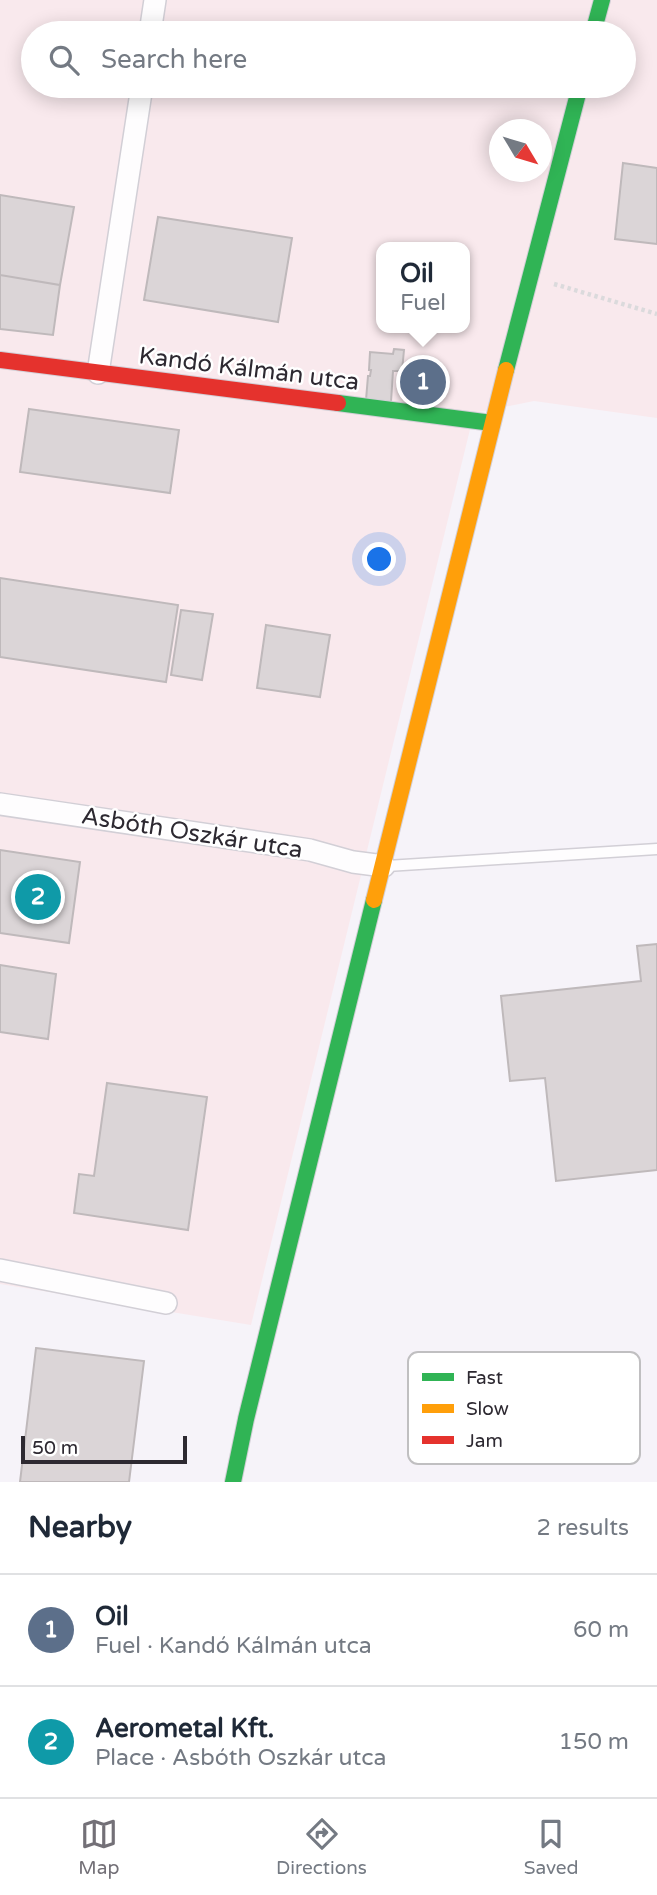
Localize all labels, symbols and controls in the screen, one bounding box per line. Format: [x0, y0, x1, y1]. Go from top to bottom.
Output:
search box [21, 21, 636, 98]
icon: search [45, 41, 83, 79]
text: Search here [101, 44, 247, 75]
north arrow [489, 119, 552, 182]
popup [376, 242, 470, 333]
text: Oil [400, 258, 434, 289]
text: Fuel [400, 289, 446, 317]
street label: Kandó Kálmán utca [137, 341, 361, 397]
pin: 1 [400, 356, 446, 408]
your location [362, 542, 396, 576]
street label: Asbóth Oszkár utca [79, 801, 305, 865]
pin: 2 [15, 871, 61, 923]
legend [408, 1352, 640, 1464]
text: Fast [466, 1367, 503, 1389]
text: Slow [466, 1398, 509, 1420]
text: Jam [466, 1430, 503, 1452]
scale bar [21, 1433, 187, 1465]
text: 50 m [32, 1437, 78, 1459]
text: Nearby [28, 1509, 132, 1546]
text: 2 results [536, 1514, 629, 1542]
text: Oil [95, 1601, 129, 1632]
text: 1 [44, 1616, 58, 1644]
text: 60 m [573, 1616, 629, 1644]
text: Fuel · Kandó Kálmán utca [95, 1632, 372, 1660]
text: Aerometal Kft. [95, 1713, 274, 1744]
text: 2 [44, 1728, 58, 1756]
text: 150 m [559, 1728, 629, 1756]
text: Place · Asbóth Oszkár utca [95, 1744, 386, 1772]
tab: Map [78, 1815, 119, 1879]
tab: Directions [276, 1815, 367, 1879]
tab: Saved [524, 1815, 579, 1879]

